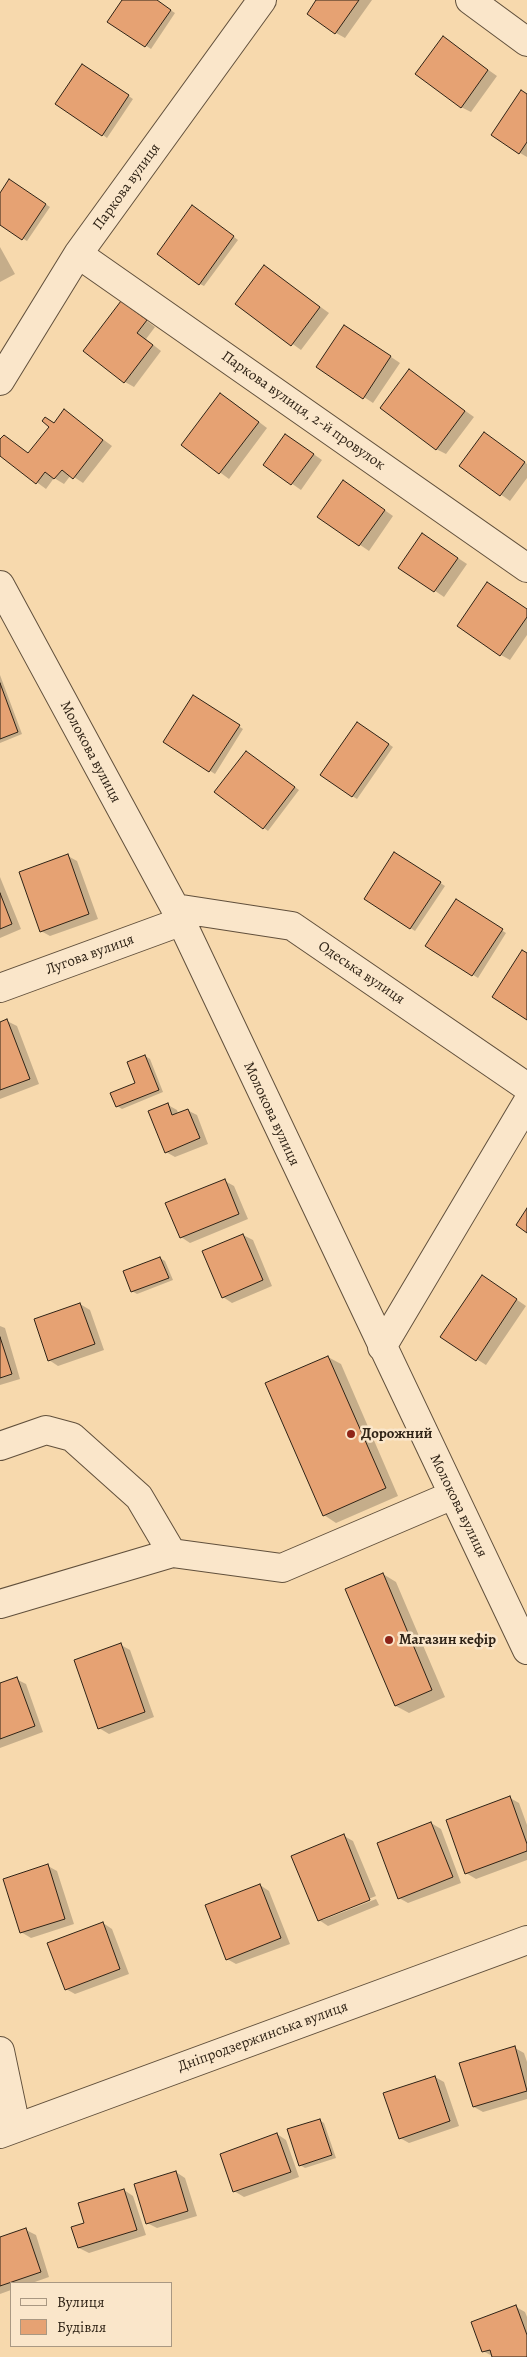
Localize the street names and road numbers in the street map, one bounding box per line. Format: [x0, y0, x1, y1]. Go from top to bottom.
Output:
street label: Паркова вулиця [89, 140, 165, 234]
street label: Паркова вулиця, 2-й провулок [218, 348, 388, 474]
street label: Молокова вулиця [56, 698, 124, 806]
street label: Лугова вулиця [43, 931, 137, 979]
street label: Одеська вулиця [314, 937, 408, 1009]
street label: Молокова вулиця [239, 1059, 303, 1169]
street label: Молокова вулиця [425, 1451, 491, 1561]
street label: Дніпродзержинська вулиця [175, 1998, 351, 2076]

